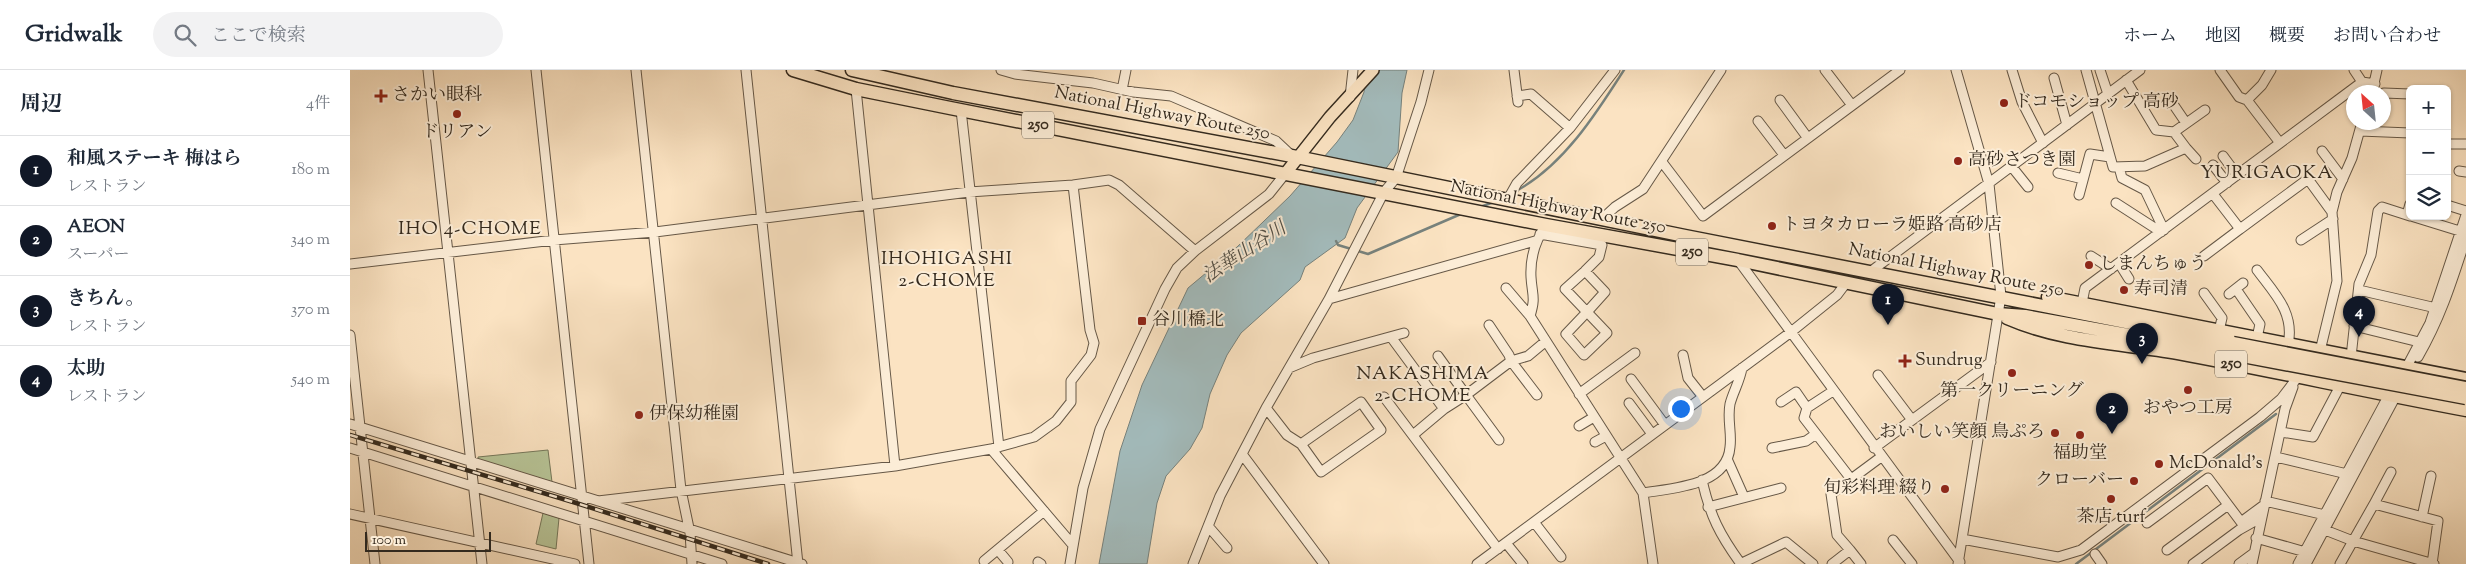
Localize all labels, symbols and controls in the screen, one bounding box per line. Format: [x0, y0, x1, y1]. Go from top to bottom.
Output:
search box [153, 12, 503, 57]
text: Gridwalk [25, 18, 123, 52]
icon: search [171, 21, 199, 49]
text: ここで検索 [211, 23, 306, 50]
text: ホーム [2123, 24, 2177, 50]
text: 地図 [2205, 24, 2241, 50]
text: 概要 [2269, 24, 2305, 50]
text: お問い合わせ [2333, 24, 2441, 50]
street label: National Highway Route 250 [1052, 80, 1272, 148]
place label: さかい眼科 [392, 83, 482, 109]
north arrow [2346, 85, 2391, 130]
map controls [2406, 85, 2451, 220]
button: + [2406, 85, 2451, 130]
marker: さかい眼科 [374, 89, 388, 103]
text: 周辺 [20, 90, 62, 120]
place label: ドコモショップ 高砂 [2014, 90, 2179, 116]
text: 4件 [306, 93, 330, 116]
marker: ドコモショップ 高砂 [1998, 97, 2010, 109]
marker: ドリアン [451, 108, 463, 120]
road number: 250 [1022, 112, 1054, 138]
place label: ドリアン [421, 120, 493, 146]
button: − [2406, 130, 2451, 175]
text: 和風ステーキ 梅はら [67, 146, 242, 173]
place label: 高砂さつき園 [1968, 148, 2076, 174]
marker: 高砂さつき園 [1952, 155, 1964, 167]
text: 1 [33, 159, 39, 182]
text: 180 m [291, 159, 330, 182]
district label: YURIGAOKA [2200, 160, 2334, 187]
street label: National Highway Route 250 [1448, 174, 1668, 242]
button: layers [2406, 175, 2451, 220]
text: レストラン [67, 176, 147, 199]
place label: トヨタカローラ姫路 高砂店 [1782, 213, 2002, 239]
text: AEON [67, 214, 125, 241]
water label: 法華山谷川 [1198, 215, 1294, 290]
district label: IHO 4-CHOME [398, 216, 542, 243]
marker: トヨタカローラ姫路 高砂店 [1766, 220, 1778, 232]
text: 2 [32, 229, 40, 252]
text: 340 m [291, 229, 330, 252]
street label: National Highway Route 250 [1846, 237, 2066, 305]
road number: 250 [1676, 238, 1708, 266]
text: スーパー [67, 244, 129, 267]
district label: IHOHIGASHI 2-CHOME [881, 246, 1013, 295]
place label: しまんちゅう [2099, 252, 2207, 278]
marker: しまんちゅう [2083, 259, 2095, 271]
place label: 寿司清 [2134, 277, 2188, 303]
pin: 1 [1872, 284, 1904, 325]
marker: 寿司清 [2118, 284, 2130, 296]
text: きちん。 [67, 286, 144, 313]
pin: 4 [2343, 296, 2375, 337]
text: 3 [33, 299, 39, 322]
text: 370 m [291, 299, 330, 322]
place label: 谷川橋北 [1152, 308, 1224, 334]
marker: 谷川橋北 [1136, 315, 1148, 327]
text: レストラン [67, 316, 147, 339]
pin: 3 [2126, 323, 2158, 364]
place label: Sundrug [1915, 348, 1983, 374]
road number: 250 [2215, 350, 2247, 378]
marker: Sundrug [1899, 355, 1911, 367]
text: 太助 [67, 356, 105, 383]
district label: NAKASHIMA 2-CHOME [1356, 361, 1490, 410]
marker: 第一クリーニング [2006, 367, 2018, 379]
text: 4 [32, 369, 40, 392]
text: 540 m [292, 369, 330, 392]
place label: 第一クリーニング [1940, 379, 2084, 405]
marker: おやつ工房 [2182, 384, 2194, 396]
text: レストラン [67, 386, 147, 409]
pin: 2 [2096, 393, 2128, 434]
your location [1668, 396, 1694, 422]
place label: おやつ工房 [2143, 396, 2233, 422]
place label: 伊保幼稚園 [649, 402, 739, 428]
marker: 伊保幼稚園 [633, 409, 645, 421]
place label: おいしい笑顔 鳥ぷろ [1879, 420, 2045, 446]
marker: おいしい笑顔 鳥ぷろ [2049, 427, 2061, 439]
marker: 福助堂 [2074, 429, 2086, 441]
place label: 福助堂 [2053, 441, 2107, 467]
place label: McDonald's [2169, 451, 2263, 477]
marker: McDonald's [2153, 458, 2165, 470]
place label: クローバー [2035, 468, 2124, 494]
marker: クローバー [2128, 475, 2140, 487]
place label: 旬彩料理 綴り [1823, 476, 1935, 502]
marker: 旬彩料理 綴り [1939, 483, 1951, 495]
marker: 茶店 turf [2105, 493, 2117, 505]
place label: 茶店 turf [2076, 505, 2146, 531]
scale bar [365, 529, 491, 552]
text: 100 m [372, 531, 406, 551]

